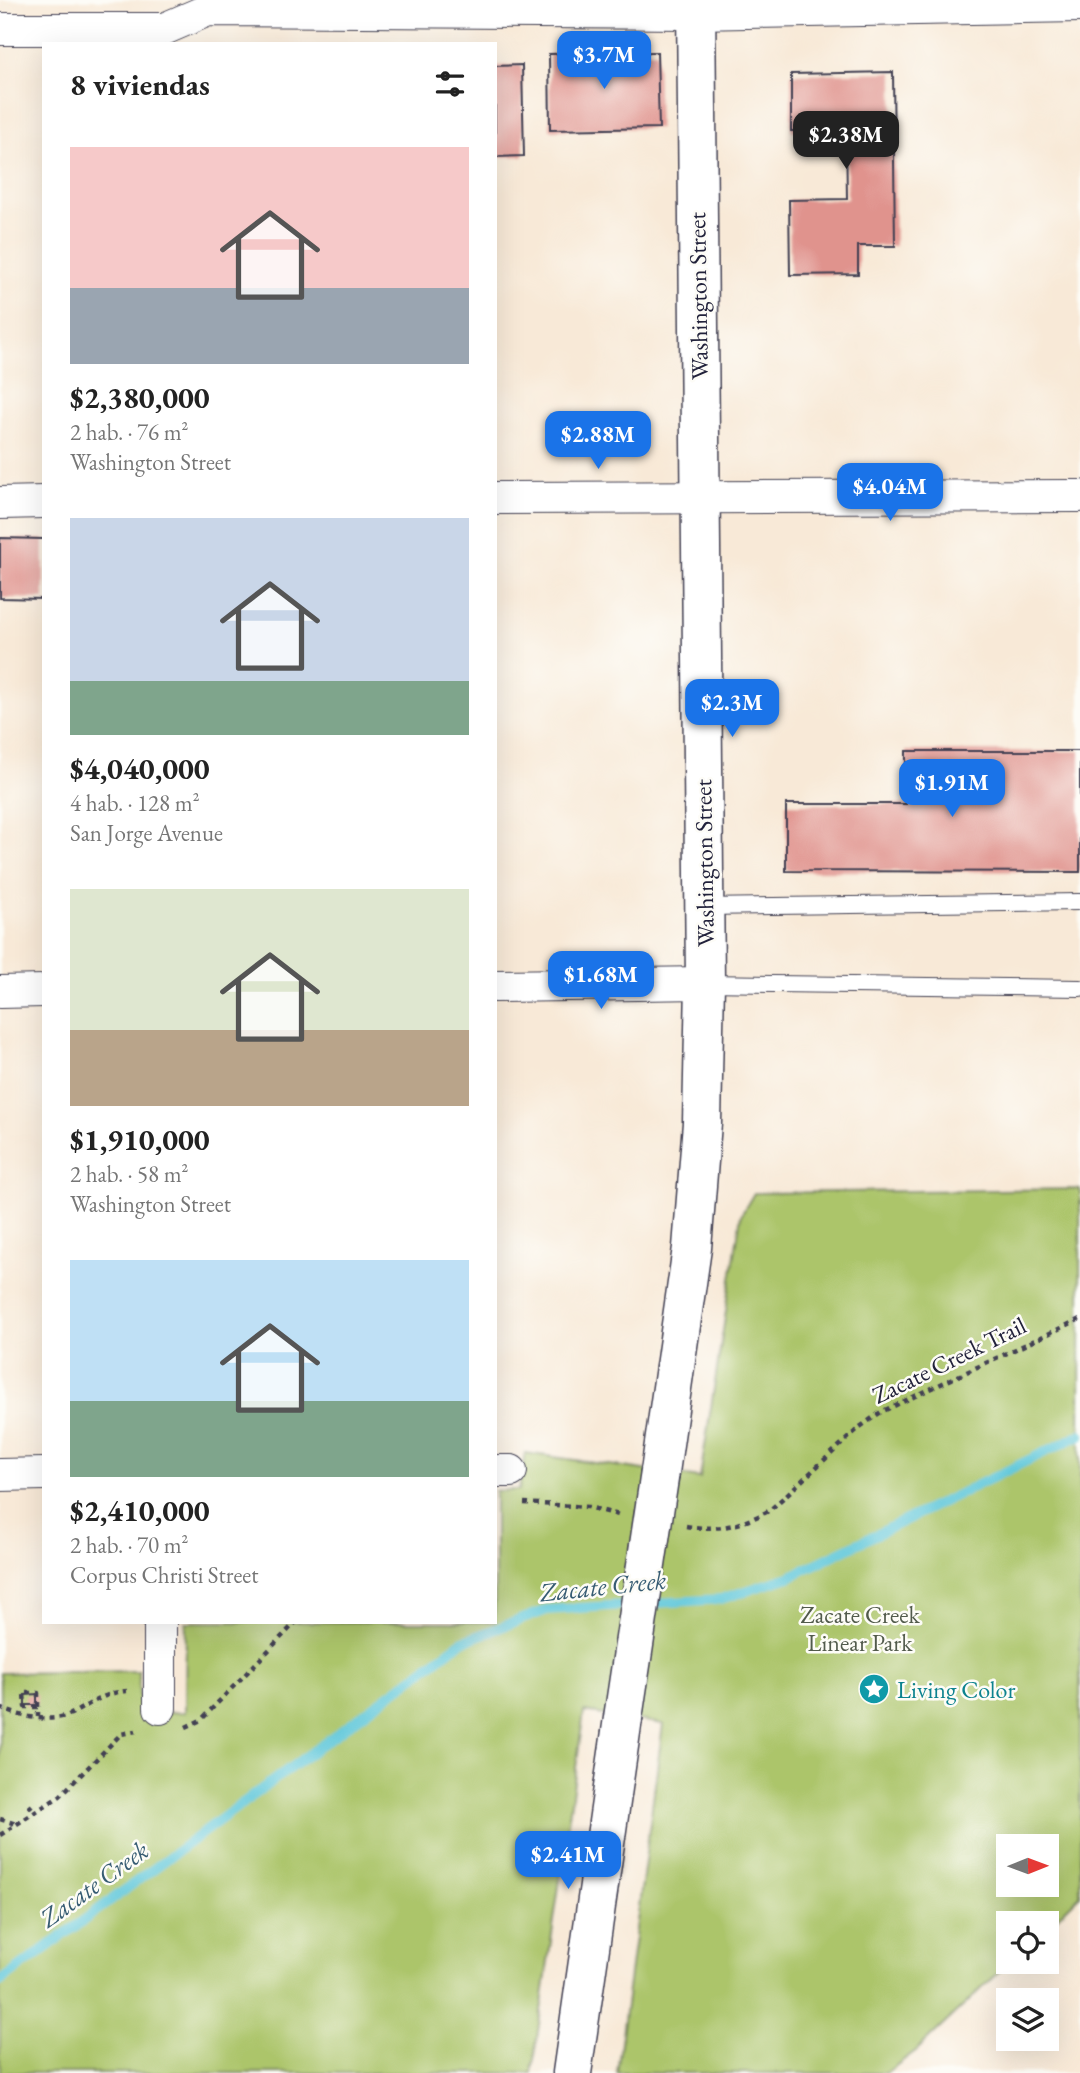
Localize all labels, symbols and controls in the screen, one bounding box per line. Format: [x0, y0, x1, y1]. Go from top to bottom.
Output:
pin: $3.7M [555, 32, 653, 91]
text: $3.7M [573, 39, 635, 69]
text: 8 viviendas [70, 65, 210, 104]
icon: filters [431, 65, 469, 103]
pin: $2.38M [789, 111, 903, 171]
text: $2.38M [809, 119, 883, 149]
icon: home [207, 192, 333, 318]
street label: Washington Street [681, 211, 715, 380]
text: $2,380,000 [70, 378, 210, 417]
pin: $2.88M [541, 412, 655, 471]
text: 2 hab. · 76 m² [70, 417, 189, 447]
text: $2.88M [561, 419, 635, 449]
text: Washington Street [70, 447, 231, 477]
pin: $4.04M [833, 463, 947, 523]
text: $4.04M [853, 471, 927, 501]
icon: home [207, 563, 333, 689]
pin: $2.3M [683, 680, 781, 739]
text: $2.3M [701, 687, 763, 717]
text: $4,040,000 [70, 749, 210, 788]
pin: $1.91M [895, 760, 1009, 819]
text: $1.91M [915, 767, 989, 797]
street label: Washington Street [687, 778, 721, 947]
text: 4 hab. · 128 m² [70, 788, 200, 818]
text: San Jorge Avenue [70, 818, 223, 848]
icon: home [207, 934, 333, 1060]
pin: $1.68M [544, 951, 658, 1011]
text: $1.68M [564, 959, 638, 989]
text: $1,910,000 [70, 1120, 210, 1159]
text: 2 hab. · 58 m² [70, 1159, 189, 1189]
text: Washington Street [70, 1189, 231, 1219]
icon: home [207, 1305, 333, 1431]
street label: Zacate Creek Trail [867, 1309, 1031, 1411]
text: $2,410,000 [70, 1491, 210, 1530]
text: 2 hab. · 70 m² [70, 1530, 189, 1560]
text: Corpus Christi Street [70, 1560, 258, 1590]
water label: Zacate Creek [537, 1562, 668, 1610]
park label: Zacate Creek Linear Park [800, 1599, 920, 1658]
place icon: Living Color [857, 1672, 891, 1706]
place label: Living Color [897, 1674, 1015, 1705]
pin: $2.41M [511, 1832, 625, 1891]
water label: Zacate Creek [32, 1833, 156, 1936]
north arrow [996, 1834, 1059, 1897]
map controls [996, 1834, 1059, 2051]
text: $2.41M [531, 1839, 605, 1869]
button: locate [996, 1911, 1059, 1974]
button: layers [996, 1988, 1059, 2051]

